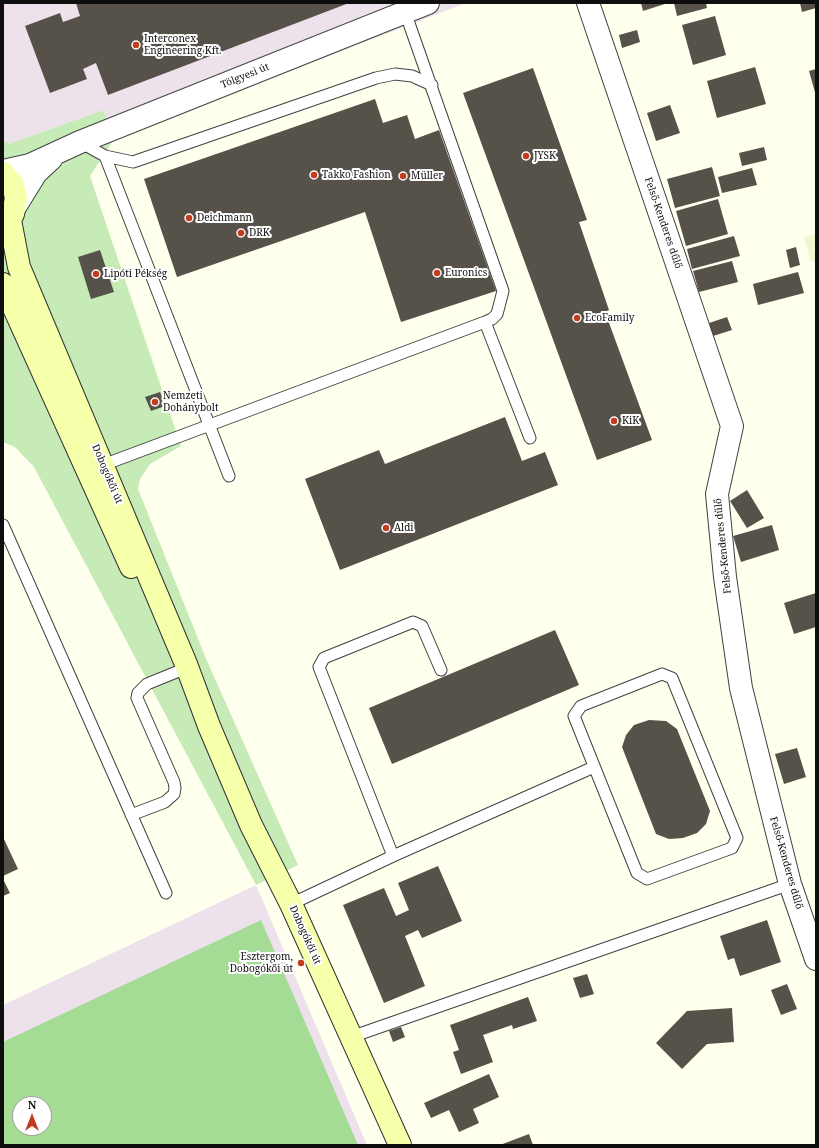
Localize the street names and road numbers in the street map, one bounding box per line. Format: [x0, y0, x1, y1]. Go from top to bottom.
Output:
street label: Tölgyesi út [219, 61, 271, 91]
street label: Felső-Kenderes dűlő [642, 176, 684, 270]
street label: Dobogókői út [89, 443, 125, 505]
street label: Felső-Kenderes dűlő [712, 498, 734, 594]
street label: Felső-Kenderes dűlő [767, 815, 805, 911]
street label: Dobogókői út [287, 904, 323, 966]

